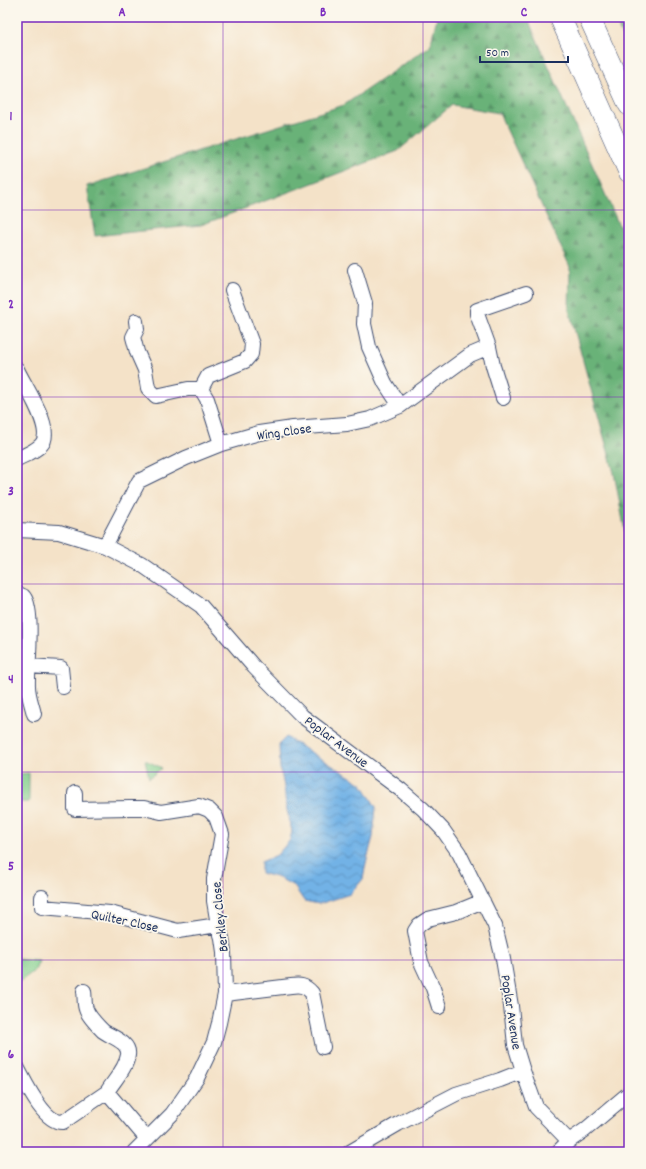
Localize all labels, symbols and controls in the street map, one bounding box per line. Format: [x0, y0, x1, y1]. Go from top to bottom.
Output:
text: A [118, 4, 126, 23]
text: B [320, 4, 326, 23]
text: C [521, 4, 528, 23]
scale bar [480, 38, 568, 64]
text: 50 m [486, 45, 509, 62]
text: 1 [10, 108, 13, 127]
text: 2 [8, 296, 14, 315]
street label: Wing Close [256, 419, 313, 447]
text: 3 [8, 483, 14, 502]
text: 4 [8, 671, 14, 690]
street label: Poplar Avenue [300, 712, 372, 773]
text: 5 [8, 858, 14, 877]
street label: Berkley Close [207, 881, 235, 953]
street label: Quilter Close [89, 905, 160, 939]
street label: Poplar Avenue [494, 973, 526, 1051]
text: 6 [8, 1046, 15, 1065]

